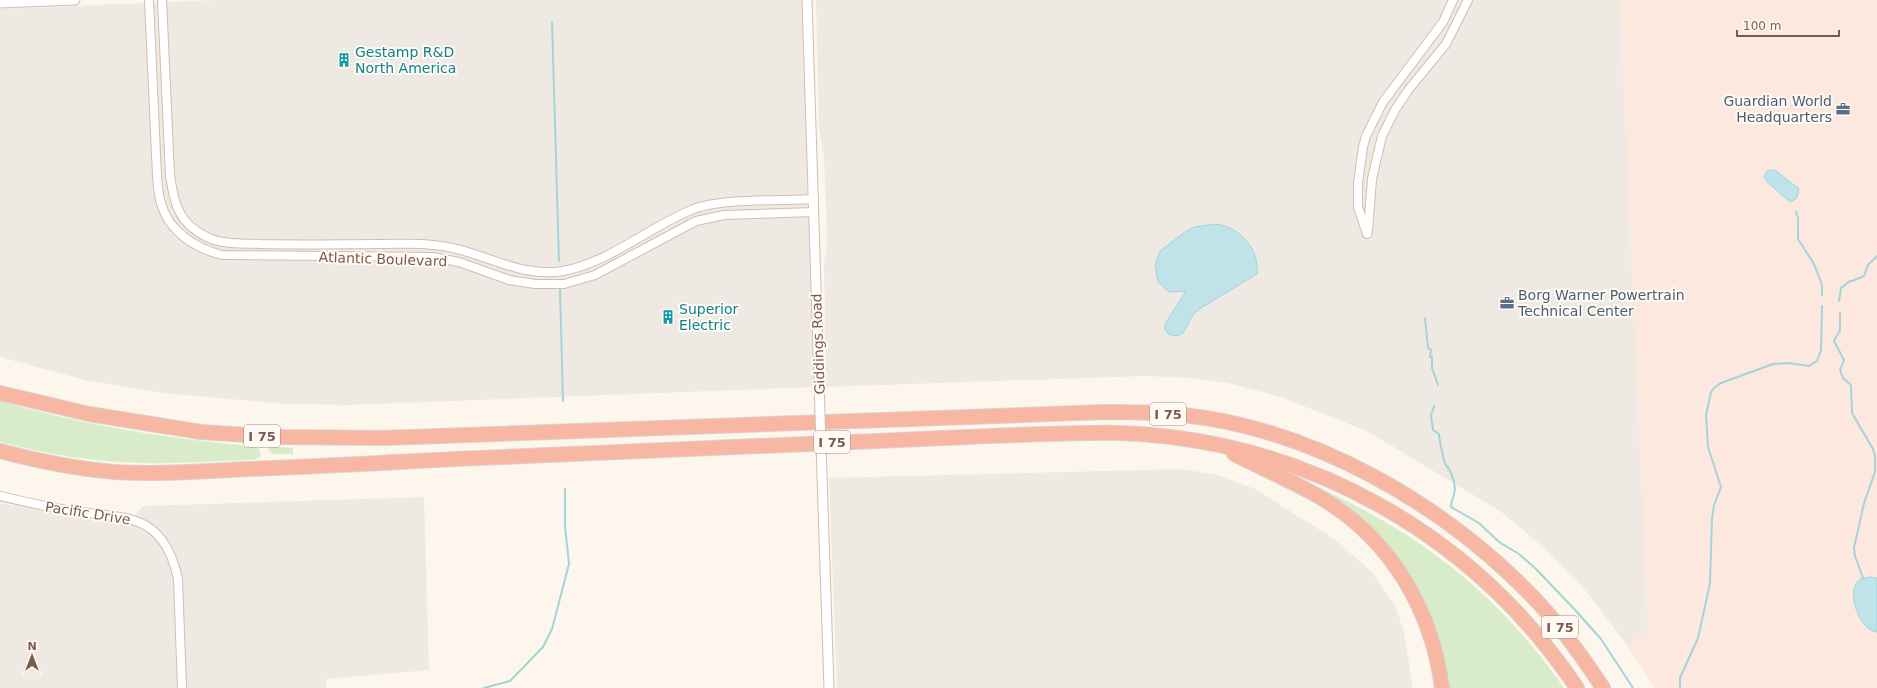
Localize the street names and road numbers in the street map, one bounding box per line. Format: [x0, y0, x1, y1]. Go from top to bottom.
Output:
street label: Atlantic Boulevard [319, 249, 447, 269]
street label: Giddings Road [808, 293, 828, 395]
road number: I 75 [1150, 403, 1186, 425]
road number: I 75 [244, 425, 280, 447]
road number: I 75 [814, 431, 850, 453]
street label: Pacific Drive [44, 498, 132, 528]
road number: I 75 [1542, 616, 1578, 638]

